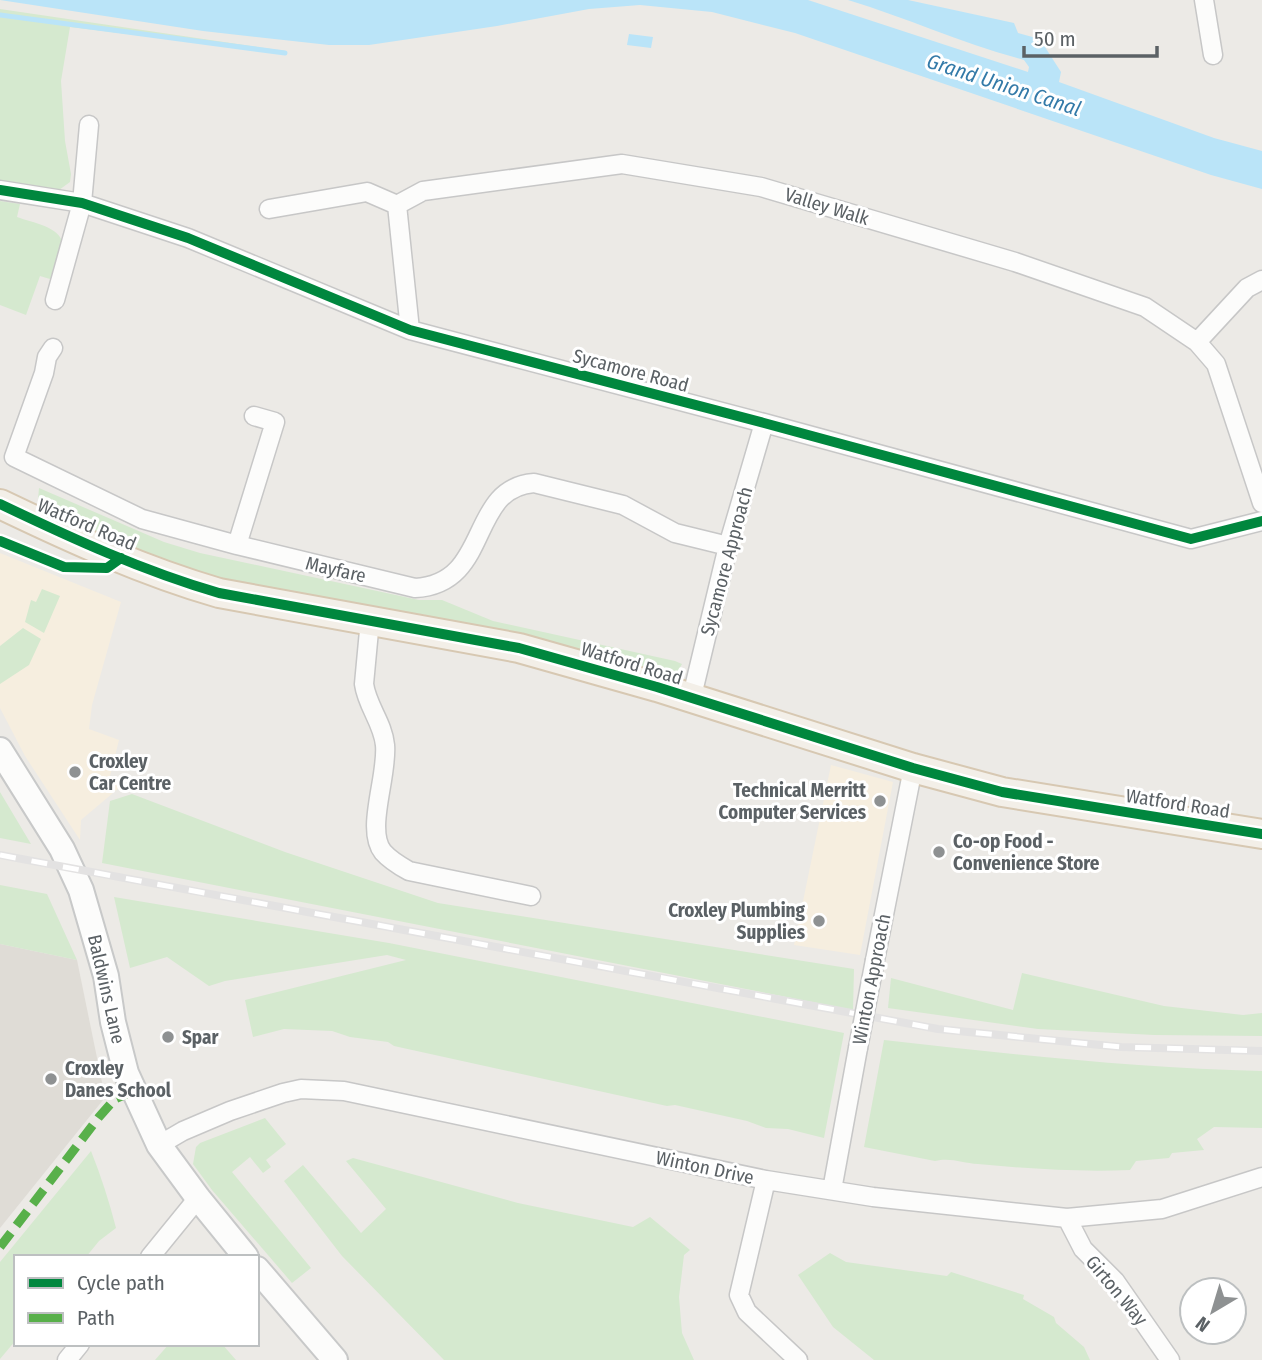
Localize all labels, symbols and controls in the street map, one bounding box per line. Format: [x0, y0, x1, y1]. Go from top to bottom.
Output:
scale bar [1024, 14, 1157, 58]
text: 50 m [1034, 26, 1076, 52]
water label: Grand Union Canal [924, 48, 1084, 122]
street label: Valley Walk [782, 183, 872, 230]
street label: Sycamore Road [571, 344, 691, 397]
street label: Sycamore Approach [696, 484, 757, 638]
street label: Watford Road [34, 493, 140, 556]
street label: Mayfare [303, 551, 368, 588]
street label: Watford Road [578, 637, 685, 690]
place label: Croxley Car Centre [89, 750, 171, 795]
marker: Croxley Car Centre [67, 764, 83, 780]
place label: Technical Merritt Computer Services [719, 779, 867, 824]
street label: Watford Road [1124, 784, 1232, 823]
marker: Technical Merritt Computer Services [872, 793, 888, 809]
place label: Co-op Food - Convenience Store [953, 830, 1100, 875]
marker: Co-op Food - Convenience Store [931, 844, 947, 860]
place label: Croxley Plumbing Supplies [668, 899, 806, 944]
street label: Winton Approach [848, 912, 895, 1047]
marker: Croxley Plumbing Supplies [811, 913, 827, 929]
street label: Baldwins Lane [83, 932, 130, 1046]
place label: Spar [182, 1026, 219, 1049]
marker: Spar [160, 1029, 176, 1045]
place label: Croxley Danes School [65, 1057, 172, 1102]
marker: Croxley Danes School [43, 1071, 59, 1087]
street label: Winton Drive [654, 1146, 756, 1189]
street label: Girton Way [1081, 1251, 1153, 1330]
legend [14, 1255, 259, 1346]
text: Cycle path [77, 1270, 165, 1296]
north arrow [1178, 1276, 1248, 1346]
text: Path [77, 1305, 115, 1331]
text: N [1191, 1311, 1214, 1337]

